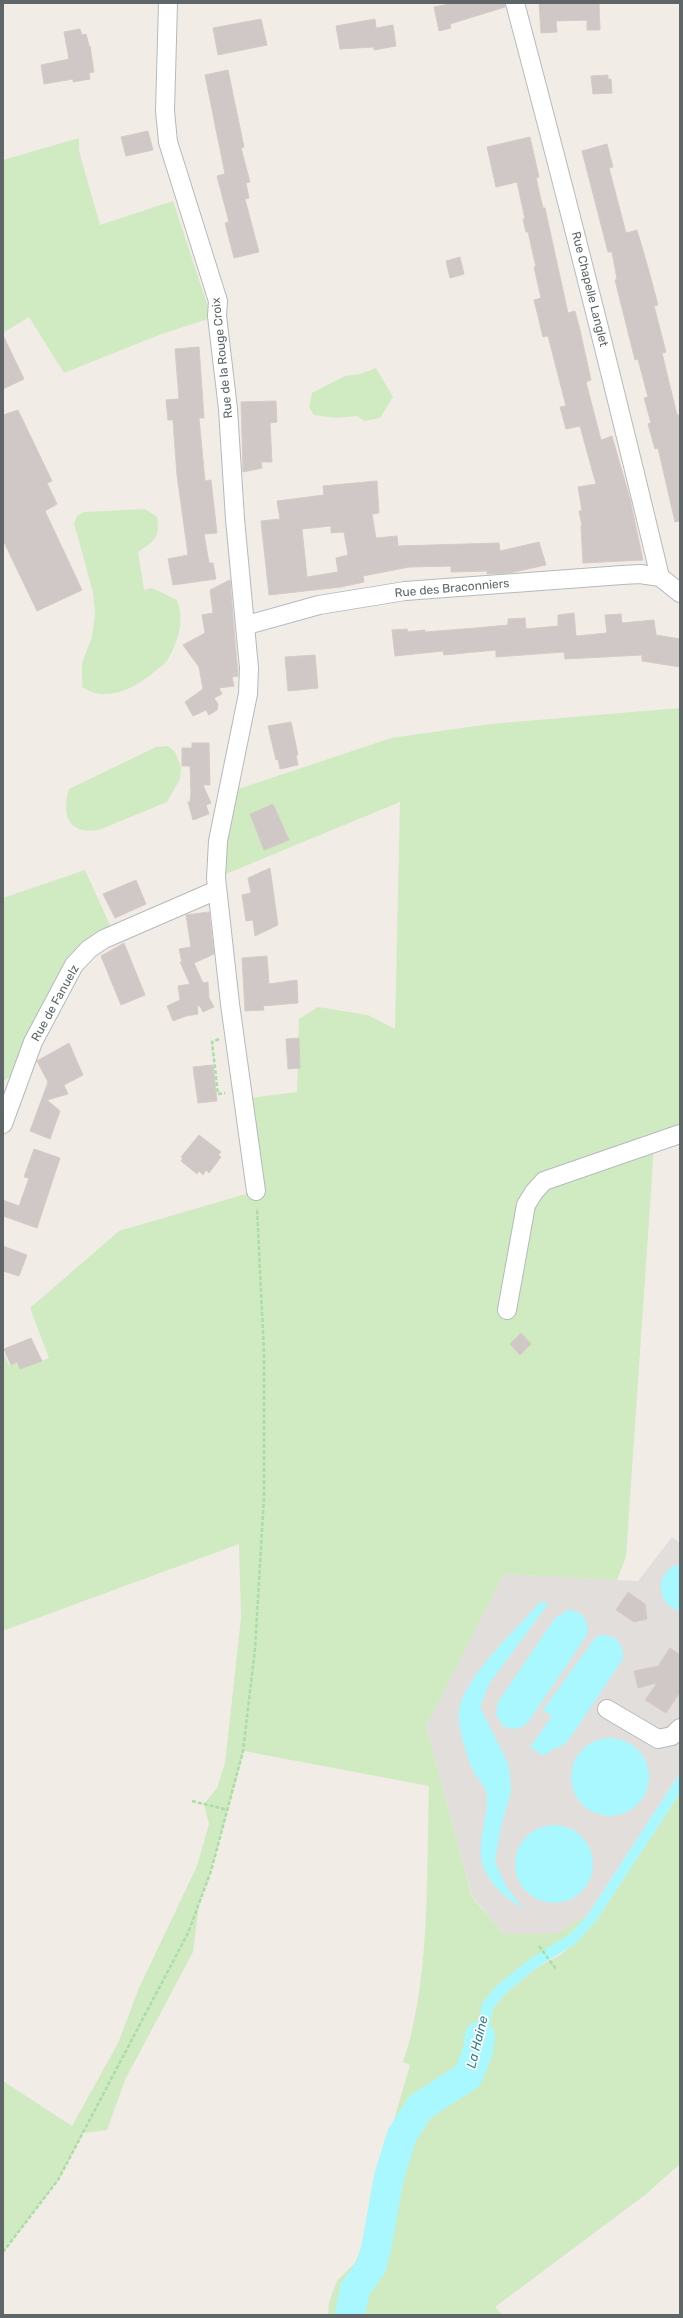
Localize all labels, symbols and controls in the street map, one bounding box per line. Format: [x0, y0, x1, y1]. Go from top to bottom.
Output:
street label: Rue Chapelle Langlet [569, 230, 611, 348]
street label: Rue de la Rouge Croix [209, 296, 235, 419]
street label: Rue des Braconniers [394, 576, 510, 600]
street label: Rue de Fanuelz [28, 962, 82, 1044]
water label: La Haine [463, 2014, 491, 2070]

